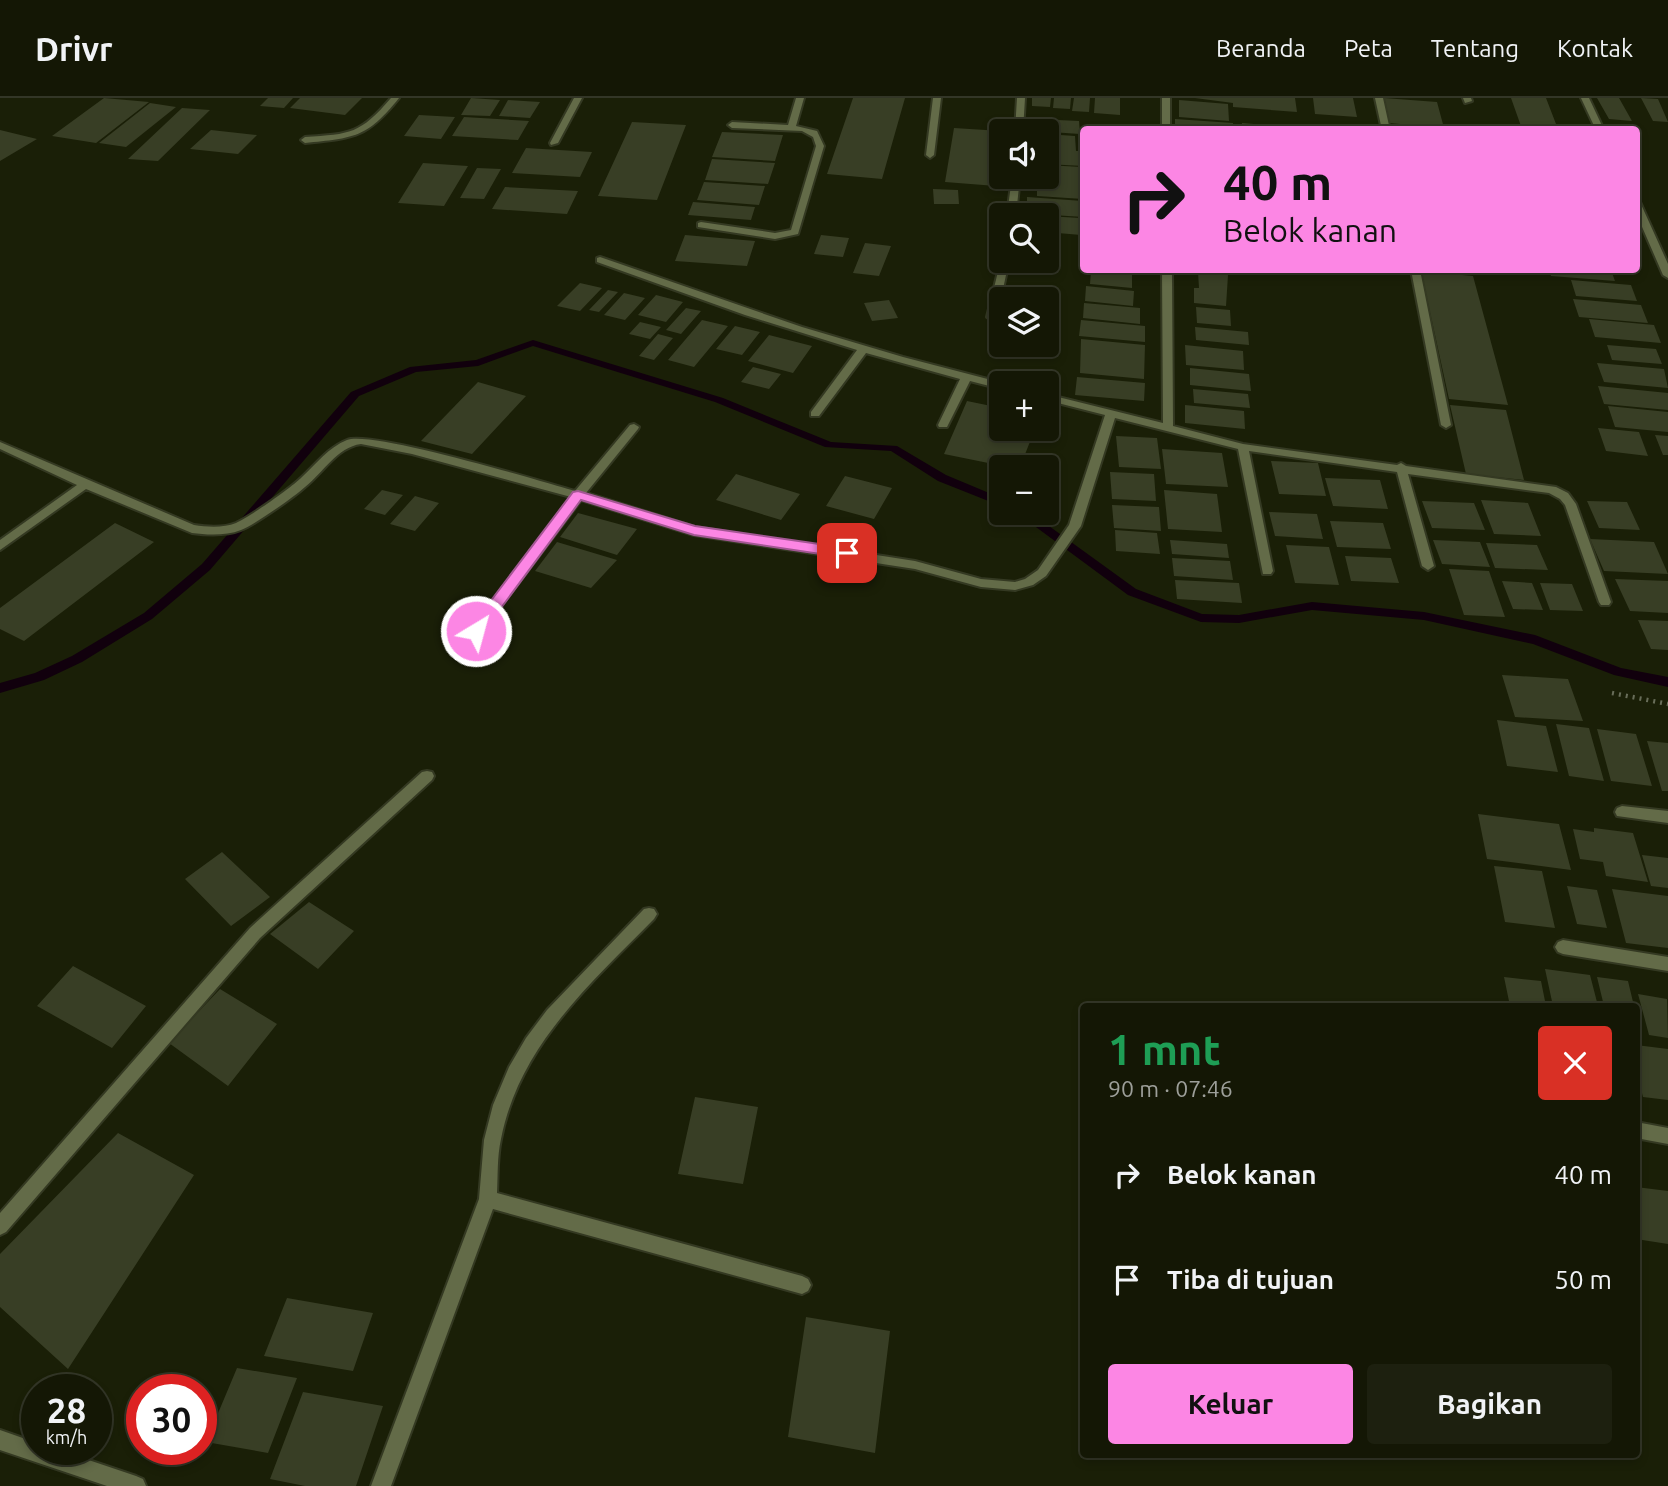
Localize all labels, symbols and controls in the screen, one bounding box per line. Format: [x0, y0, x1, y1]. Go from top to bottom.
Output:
text: Drivr [35, 30, 113, 67]
text: Beranda [1216, 35, 1306, 62]
text: Peta [1344, 35, 1393, 62]
text: Tentang [1431, 35, 1519, 62]
text: Kontak [1557, 35, 1633, 62]
map controls [989, 119, 1059, 525]
button: sound [989, 119, 1059, 189]
icon: right [1108, 154, 1199, 245]
text: 40 m [1223, 154, 1332, 209]
button: search [989, 203, 1059, 273]
text: Belok kanan [1223, 212, 1397, 248]
button: layers [989, 287, 1059, 357]
button: + [989, 371, 1059, 441]
button: − [989, 455, 1059, 525]
pin [817, 523, 877, 583]
icon: arrive [828, 534, 866, 572]
position arrow [439, 594, 513, 668]
text: 1 mnt [1108, 1026, 1221, 1073]
button: close [1538, 1026, 1612, 1100]
text: 90 m · 07:46 [1108, 1076, 1233, 1101]
icon: right [1108, 1156, 1146, 1194]
text: Belok kanan [1167, 1160, 1317, 1189]
text: 40 m [1554, 1160, 1612, 1189]
icon: arrive [1108, 1261, 1146, 1299]
text: Tiba di tujuan [1167, 1265, 1334, 1294]
text: 50 m [1554, 1265, 1612, 1294]
button: Keluar [1108, 1364, 1353, 1444]
button: Bagikan [1367, 1364, 1612, 1444]
speed limit sign: 30 [126, 1374, 217, 1465]
text: 28 [47, 1390, 86, 1430]
text: km/h [46, 1427, 87, 1447]

